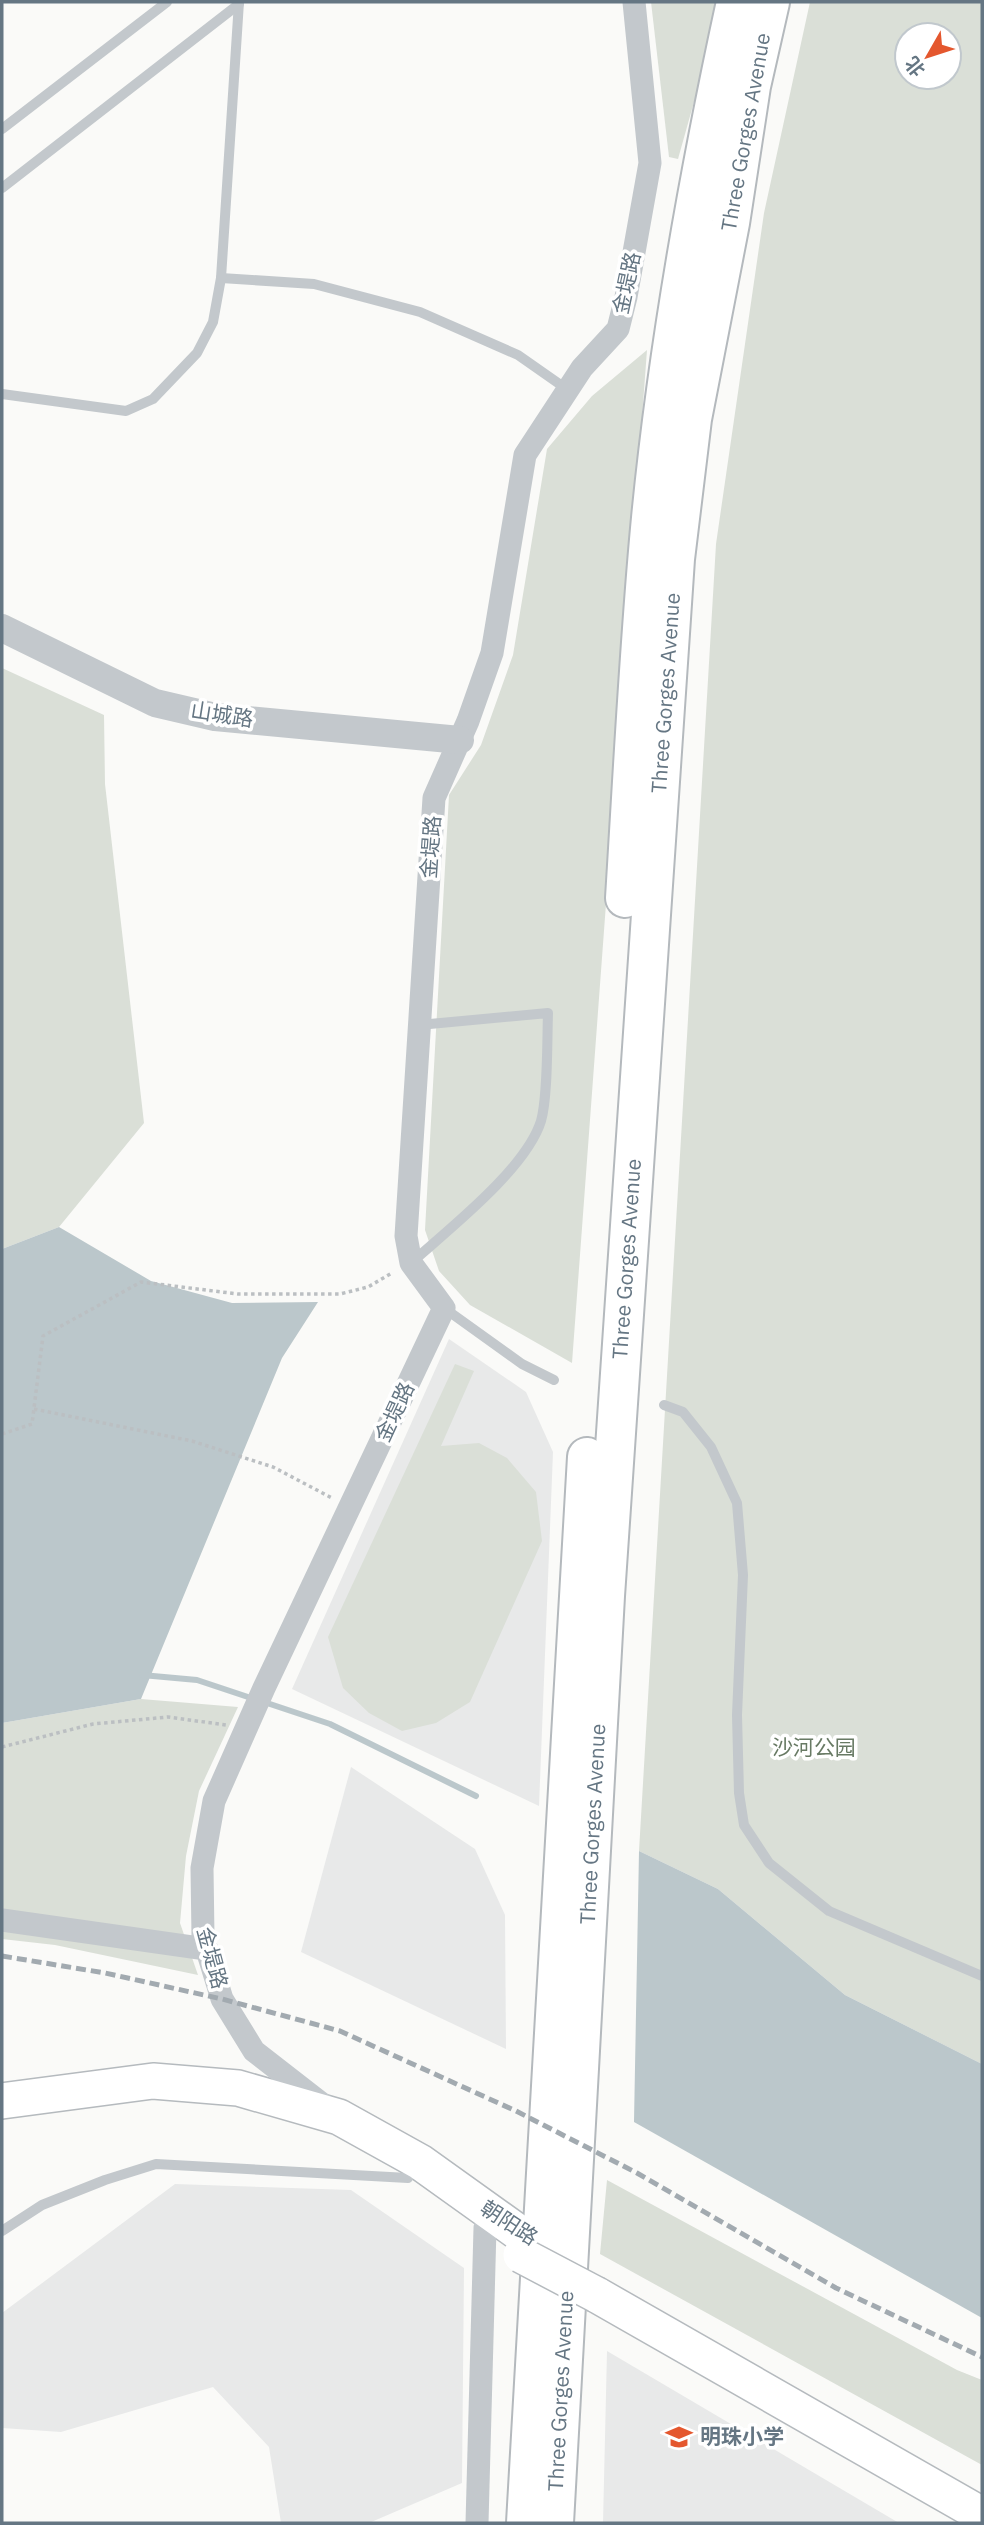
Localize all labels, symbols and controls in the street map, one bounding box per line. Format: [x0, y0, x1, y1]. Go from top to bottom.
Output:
north arrow [893, 21, 963, 91]
street label: Three Gorges Avenue [714, 30, 776, 233]
text: 北 [899, 52, 930, 82]
street label: 金堤路 [606, 249, 646, 317]
street label: Three Gorges Avenue [644, 592, 686, 794]
street label: 山城路 [189, 695, 255, 733]
street label: 金堤路 [414, 815, 446, 879]
street label: Three Gorges Avenue [605, 1158, 647, 1360]
street label: 金堤路 [368, 1377, 420, 1446]
street label: Three Gorges Avenue [573, 1723, 611, 1925]
park label: 沙河公园 [772, 1733, 856, 1761]
street label: 金堤路 [191, 1924, 235, 1992]
street label: 朝阳路 [476, 2193, 544, 2251]
street label: Three Gorges Avenue [541, 2290, 579, 2492]
school or university icon: 明珠小学 [664, 2422, 694, 2452]
place label: 明珠小学 [700, 2422, 784, 2450]

